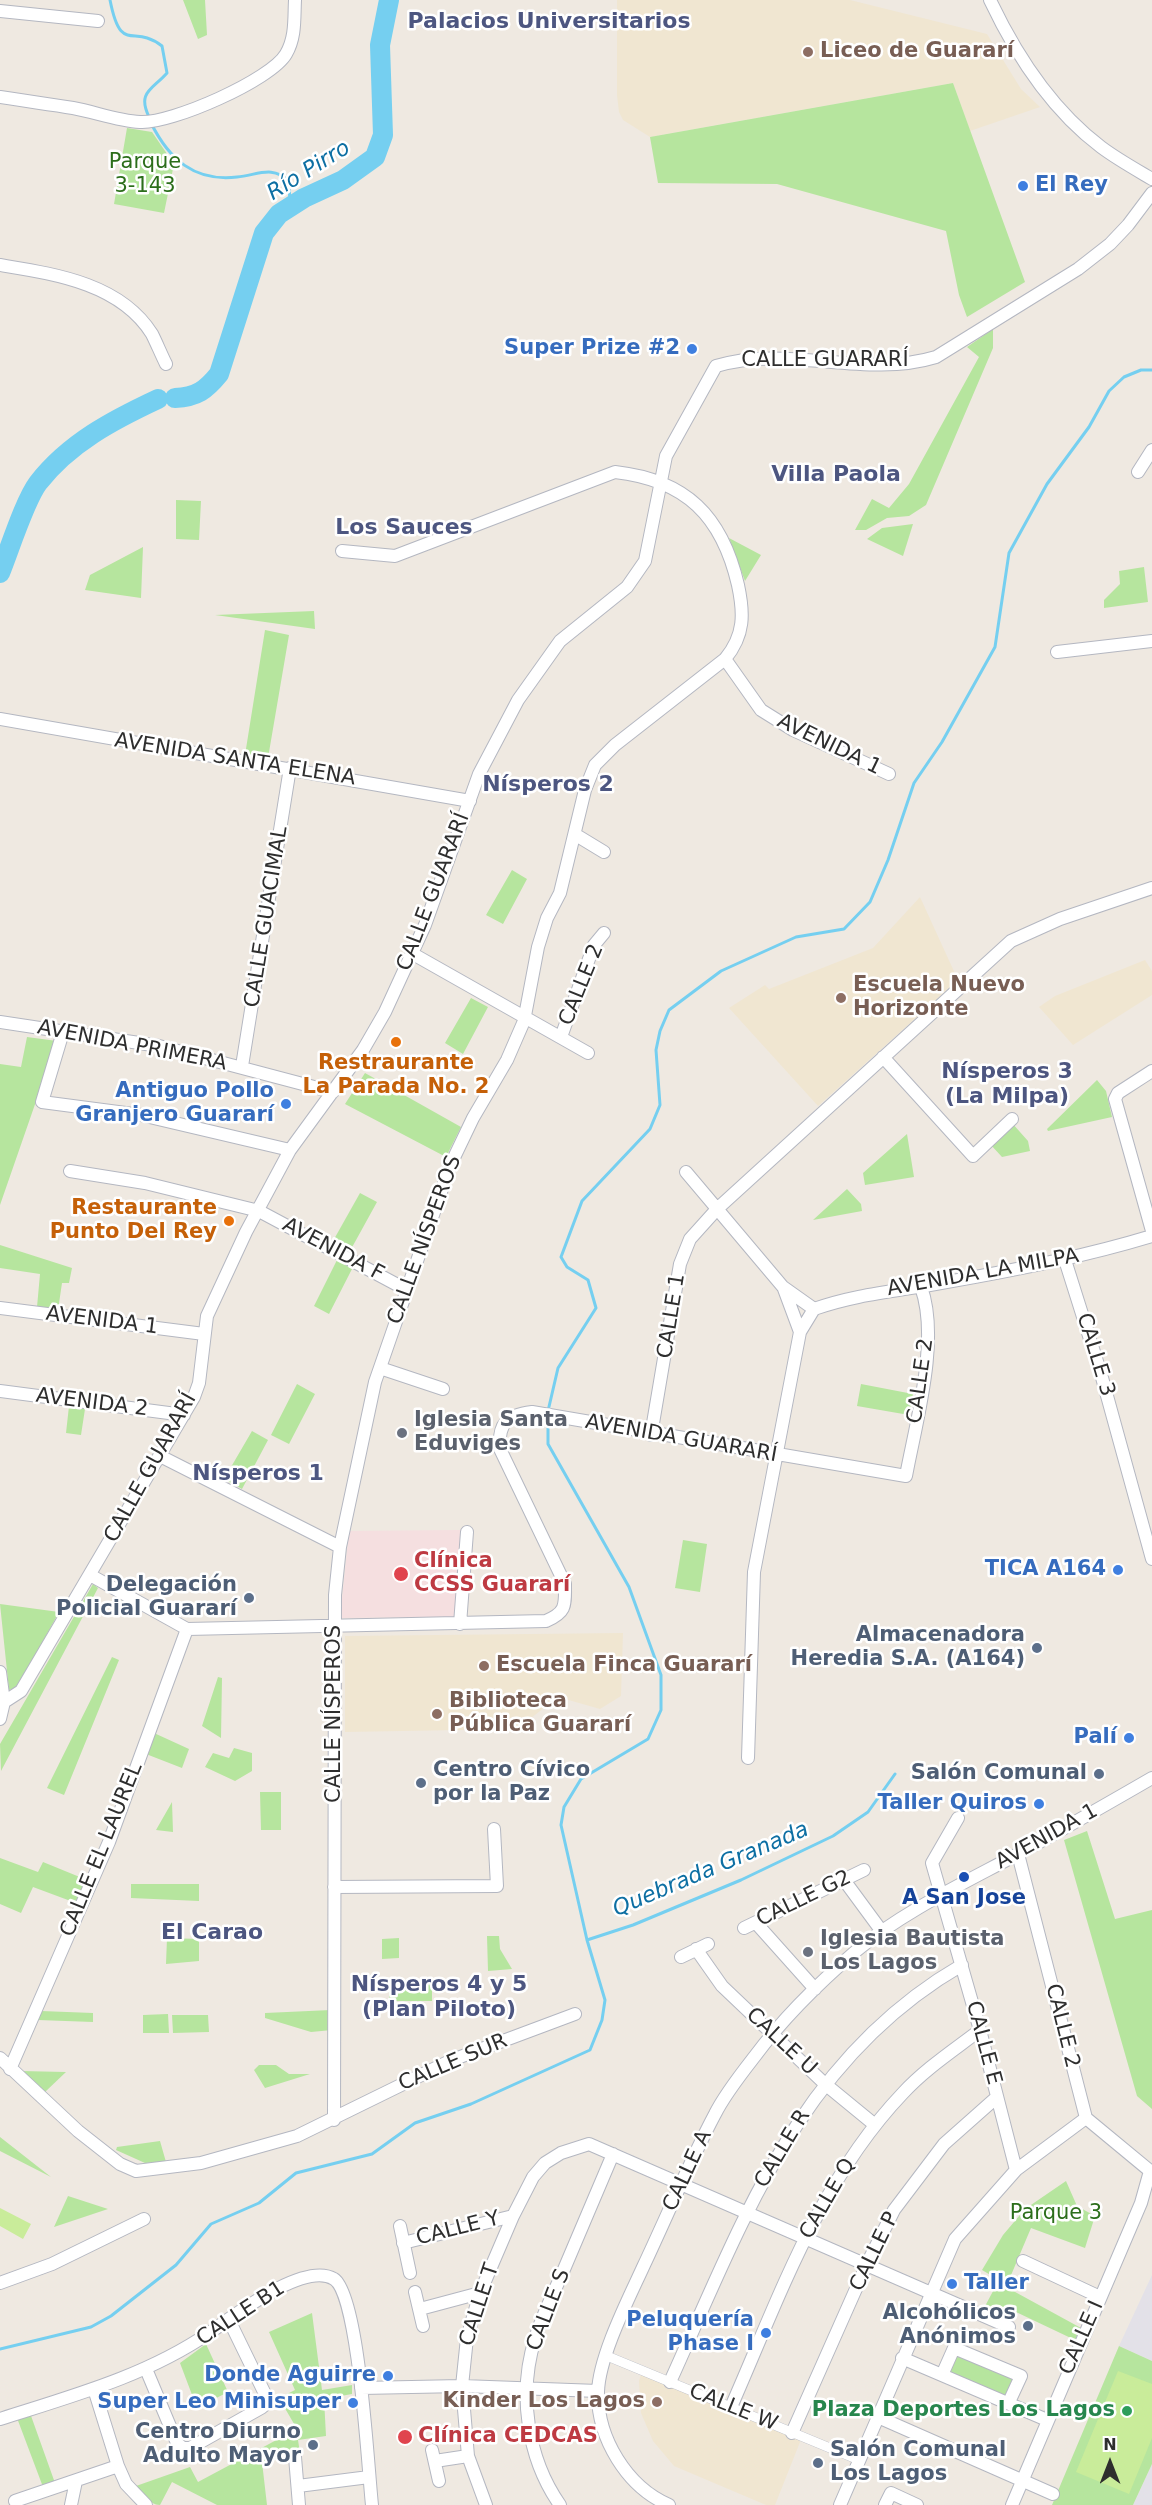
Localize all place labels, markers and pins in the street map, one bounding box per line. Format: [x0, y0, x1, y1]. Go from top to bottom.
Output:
place label: Liceo de Guararí [820, 39, 1014, 65]
marker: Liceo de Guararí [801, 45, 815, 59]
place label: El Rey [1035, 173, 1108, 199]
marker: El Rey [1016, 179, 1030, 193]
place label: Super Prize #2 [504, 336, 680, 362]
marker: Super Prize #2 [685, 342, 699, 356]
place label: Escuela Nuevo Horizonte [853, 973, 1025, 1023]
marker: Escuela Nuevo Horizonte [834, 991, 848, 1005]
marker: Restraurante La Parada No. 2 [389, 1035, 403, 1049]
place label: Restraurante La Parada No. 2 [303, 1051, 489, 1101]
place label: Antiguo Pollo Granjero Guararí [75, 1079, 274, 1129]
marker: Antiguo Pollo Granjero Guararí [279, 1097, 293, 1111]
place label: Restaurante Punto Del Rey [50, 1196, 217, 1246]
marker: Restaurante Punto Del Rey [222, 1214, 236, 1228]
place label: Iglesia Santa Eduviges [414, 1408, 568, 1458]
marker: Iglesia Santa Eduviges [395, 1426, 409, 1440]
place label: Clínica CCSS Guararí [414, 1549, 570, 1599]
place label: TICA A164 [985, 1557, 1106, 1583]
marker: TICA A164 [1111, 1563, 1125, 1577]
marker: Clínica CCSS Guararí [392, 1565, 410, 1583]
place label: Delegación Policial Guararí [56, 1573, 237, 1623]
marker: Delegación Policial Guararí [242, 1591, 256, 1605]
place label: Almacenadora Heredia S.A. (A164) [791, 1623, 1025, 1673]
marker: Almacenadora Heredia S.A. (A164) [1030, 1641, 1044, 1655]
place label: Escuela Finca Guararí [496, 1653, 752, 1679]
marker: Escuela Finca Guararí [477, 1659, 491, 1673]
place label: Biblioteca Pública Guararí [449, 1689, 631, 1739]
marker: Biblioteca Pública Guararí [430, 1707, 444, 1721]
place label: Palí [1074, 1725, 1117, 1751]
marker: Palí [1122, 1731, 1136, 1745]
place label: Centro Cívico por la Paz [433, 1758, 590, 1808]
place label: Salón Comunal [911, 1761, 1087, 1787]
marker: Salón Comunal [1092, 1767, 1106, 1781]
marker: Centro Cívico por la Paz [414, 1776, 428, 1790]
place label: Taller Quiros [878, 1791, 1027, 1817]
marker: Taller Quiros [1032, 1797, 1046, 1811]
marker: A San Jose [957, 1870, 971, 1884]
place label: A San Jose [902, 1886, 1026, 1912]
place label: Iglesia Bautista Los Lagos [820, 1927, 1005, 1977]
marker: Iglesia Bautista Los Lagos [801, 1945, 815, 1959]
place label: Taller [964, 2271, 1029, 2297]
marker: Taller [945, 2277, 959, 2291]
place label: Alcohólicos Anónimos [883, 2301, 1016, 2351]
place label: Peluquería Phase I [626, 2308, 754, 2358]
marker: Alcohólicos Anónimos [1021, 2319, 1035, 2333]
marker: Peluquería Phase I [759, 2326, 773, 2340]
place label: Donde Aguirre [204, 2363, 376, 2389]
marker: Donde Aguirre [381, 2369, 395, 2383]
place label: Kinder Los Lagos [443, 2389, 645, 2415]
place label: Super Leo Minisuper [97, 2390, 341, 2416]
marker: Kinder Los Lagos [650, 2395, 664, 2409]
marker: Super Leo Minisuper [346, 2396, 360, 2410]
place label: Plaza Deportes Los Lagos [812, 2398, 1115, 2424]
marker: Plaza Deportes Los Lagos [1120, 2404, 1134, 2418]
place label: Centro Diurno Adulto Mayor [135, 2420, 301, 2470]
place label: Clínica CEDCAS [418, 2424, 598, 2450]
marker: Clínica CEDCAS [396, 2428, 414, 2446]
marker: Centro Diurno Adulto Mayor [306, 2438, 320, 2452]
place label: Salón Comunal Los Lagos [830, 2438, 1006, 2488]
marker: Salón Comunal Los Lagos [811, 2456, 825, 2470]

